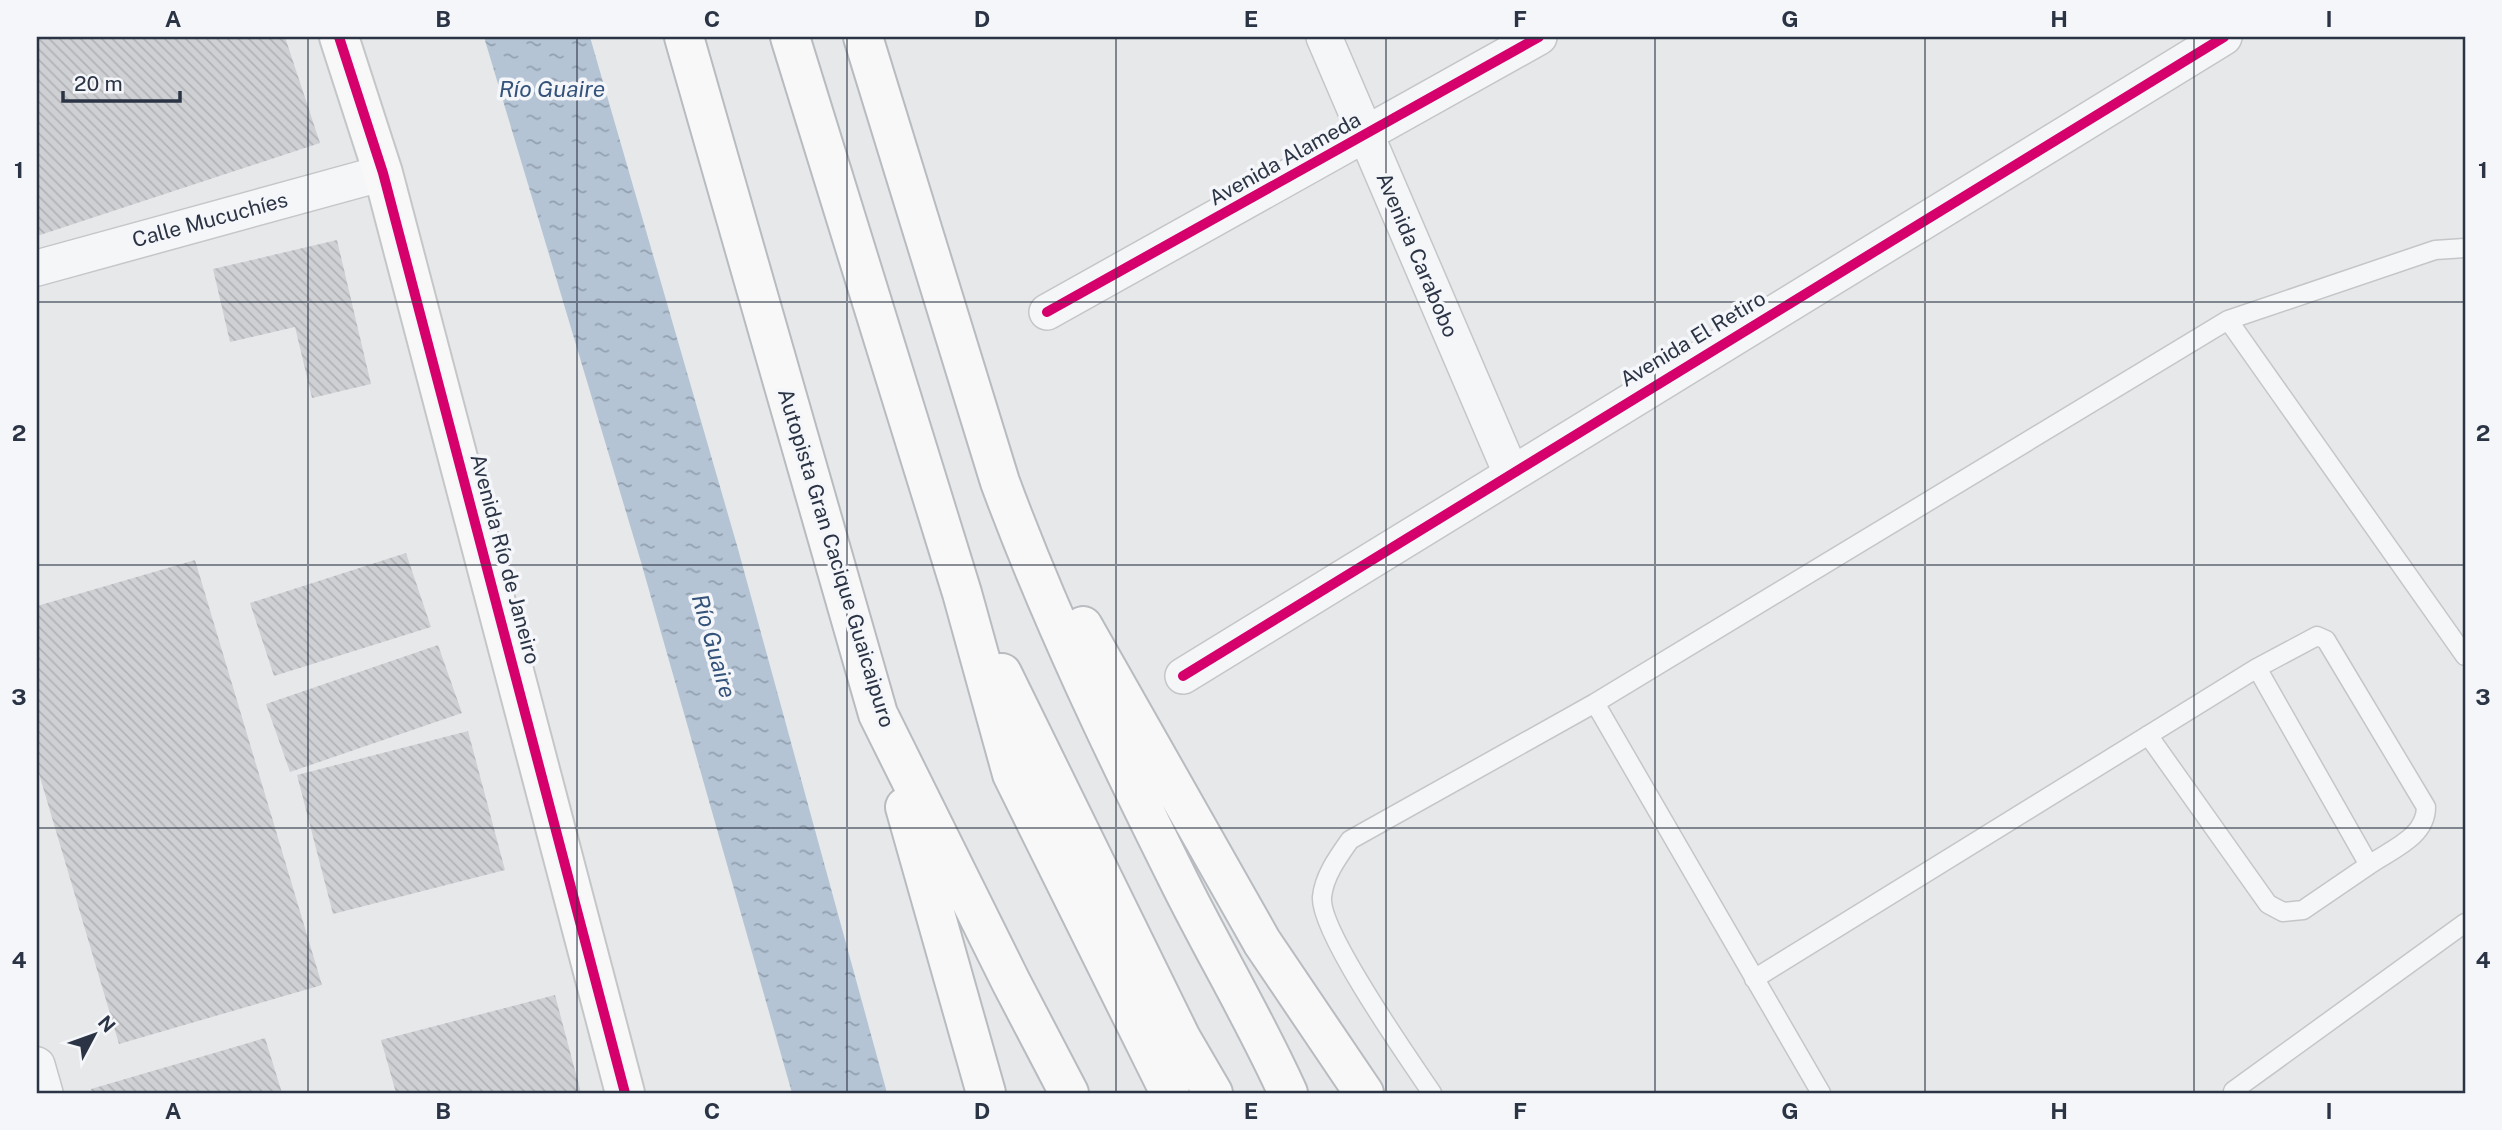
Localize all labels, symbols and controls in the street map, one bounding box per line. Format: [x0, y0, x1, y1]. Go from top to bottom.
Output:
text: A [165, 5, 182, 32]
text: B [435, 5, 451, 32]
text: C [704, 5, 720, 32]
text: D [974, 5, 990, 32]
text: E [1244, 5, 1258, 32]
text: F [1513, 5, 1527, 32]
text: G [1781, 5, 1799, 32]
text: H [2050, 5, 2068, 32]
text: I [2325, 5, 2333, 32]
scale bar [63, 60, 180, 104]
text: 20 m [74, 71, 123, 96]
water label: Río Guaire [499, 75, 605, 102]
street label: Avenida Alameda [1205, 107, 1365, 211]
text: 1 [14, 156, 24, 183]
text: 1 [2478, 156, 2488, 183]
street label: Avenida Carabobo [1371, 169, 1463, 341]
street label: Calle Mucuchíes [129, 187, 290, 252]
street label: Avenida El Retiro [1615, 285, 1770, 392]
street label: Autopista Gran Cacique Guaicaipuro [773, 385, 900, 730]
text: 2 [12, 419, 26, 446]
text: 2 [2476, 419, 2490, 446]
street label: Avenida Río de Janeiro [465, 451, 546, 667]
water label: Río Guaire [687, 591, 742, 701]
text: 3 [11, 683, 27, 710]
text: 3 [2475, 683, 2491, 710]
text: 4 [11, 946, 27, 973]
text: 4 [2475, 946, 2491, 973]
north arrow [60, 1000, 130, 1070]
text: N [94, 1011, 120, 1037]
text: A [165, 1097, 182, 1124]
text: B [435, 1097, 451, 1124]
text: C [704, 1097, 720, 1124]
text: D [974, 1097, 990, 1124]
text: E [1244, 1097, 1258, 1124]
text: F [1513, 1097, 1527, 1124]
text: G [1781, 1097, 1799, 1124]
text: H [2050, 1097, 2068, 1124]
text: I [2325, 1097, 2333, 1124]

